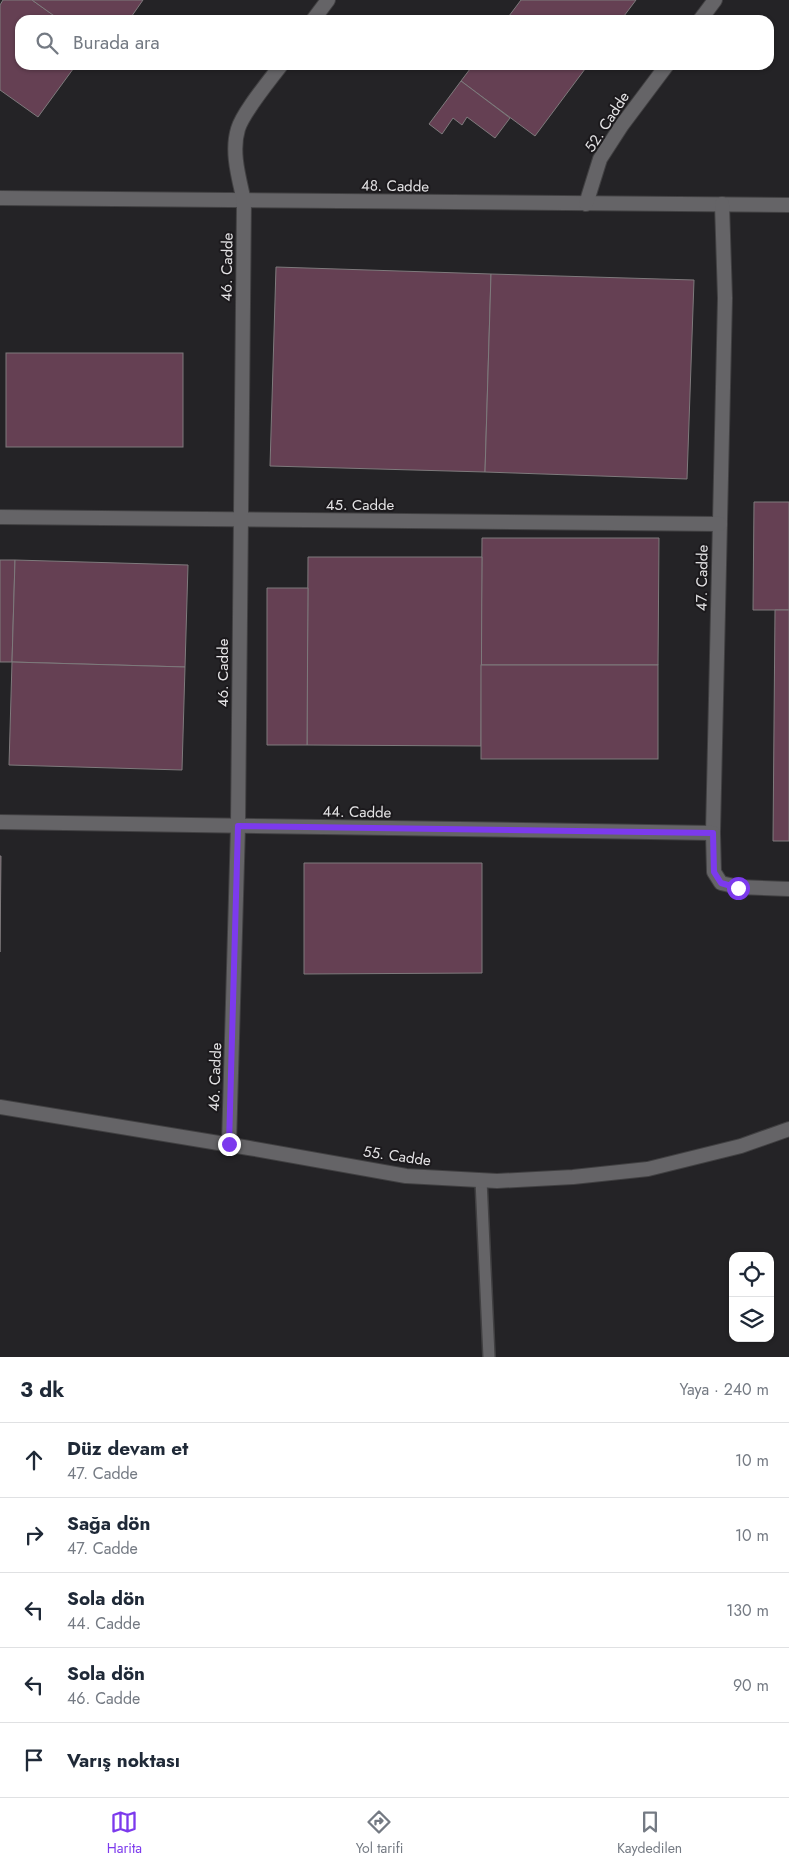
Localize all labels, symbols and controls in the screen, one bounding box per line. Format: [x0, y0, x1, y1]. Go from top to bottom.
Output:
search box [15, 15, 774, 70]
icon: search [33, 29, 61, 57]
text: Burada ara [73, 29, 160, 56]
street label: 52. Cadde [579, 87, 635, 157]
street label: 48. Cadde [361, 174, 429, 198]
street label: 46. Cadde [215, 232, 239, 302]
street label: 45. Cadde [326, 494, 395, 516]
street label: 47. Cadde [690, 544, 714, 611]
street label: 46. Cadde [212, 638, 234, 707]
street label: 44. Cadde [322, 800, 392, 824]
route start [727, 877, 750, 900]
street label: 46. Cadde [203, 1042, 227, 1112]
route end [218, 1133, 241, 1156]
street label: 55. Cadde [362, 1140, 433, 1172]
map controls [729, 1252, 774, 1342]
button: locate [729, 1252, 774, 1297]
button: layers [729, 1297, 774, 1342]
text: 3 dk [20, 1375, 64, 1405]
text: Yaya · 240 m [680, 1378, 769, 1401]
text: Düz devam et [67, 1435, 188, 1462]
icon: ahead [20, 1446, 48, 1474]
text: 10 m [735, 1449, 769, 1472]
text: 47. Cadde [67, 1462, 138, 1485]
text: Sağa dön [67, 1510, 151, 1537]
icon: right [20, 1521, 48, 1549]
text: 10 m [735, 1524, 769, 1547]
text: 47. Cadde [67, 1537, 138, 1560]
text: Sola dön [67, 1585, 145, 1612]
icon: left [20, 1596, 48, 1624]
text: 130 m [726, 1599, 769, 1622]
text: 44. Cadde [67, 1612, 140, 1635]
text: Sola dön [67, 1660, 145, 1687]
icon: left [20, 1671, 48, 1699]
text: 90 m [733, 1674, 769, 1697]
text: 46. Cadde [67, 1687, 140, 1710]
icon: arrive [20, 1746, 48, 1774]
text: Varış noktası [67, 1747, 180, 1774]
tab: Harita [107, 1808, 142, 1858]
tab: Yol tarifi [356, 1808, 403, 1858]
tab: Kaydedilen [617, 1808, 682, 1858]

